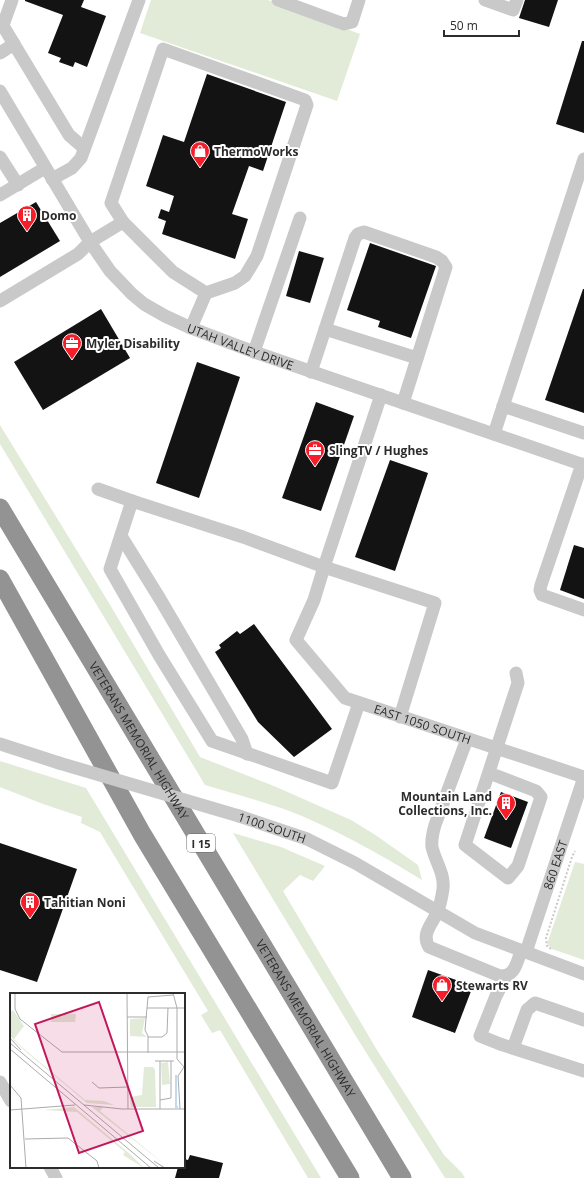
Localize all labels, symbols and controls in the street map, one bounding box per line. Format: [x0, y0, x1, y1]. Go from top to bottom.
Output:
scale bar [444, 12, 519, 38]
text: 50 m [450, 17, 478, 34]
shop icon: ThermoWorks [189, 140, 211, 168]
place label: ThermoWorks [214, 143, 299, 160]
building icon: Domo [16, 204, 38, 232]
place label: Domo [41, 207, 77, 224]
street label: UTAH VALLEY DRIVE [185, 319, 296, 373]
office icon: Myler Disability [61, 332, 83, 360]
place label: Myler Disability [86, 335, 180, 352]
office icon: SlingTV / Hughes [304, 439, 326, 467]
place label: SlingTV / Hughes [329, 442, 428, 459]
street label: VETERANS MEMORIAL HIGHWAY [85, 658, 194, 823]
street label: EAST 1050 SOUTH [372, 700, 473, 748]
place label: Mountain Land Collections, Inc. [398, 788, 492, 819]
building icon: Mountain Land Collections, Inc. [495, 792, 517, 820]
street label: 1100 SOUTH [236, 808, 308, 847]
road number: I 15 [187, 834, 215, 852]
street label: 860 EAST [539, 837, 571, 892]
building icon: Tahitian Noni [19, 891, 41, 919]
place label: Tahitian Noni [44, 894, 126, 911]
street label: VETERANS MEMORIAL HIGHWAY [252, 936, 360, 1101]
shop icon: Stewarts RV [431, 974, 453, 1002]
place label: Stewarts RV [456, 977, 528, 994]
inset map [10, 993, 185, 1168]

